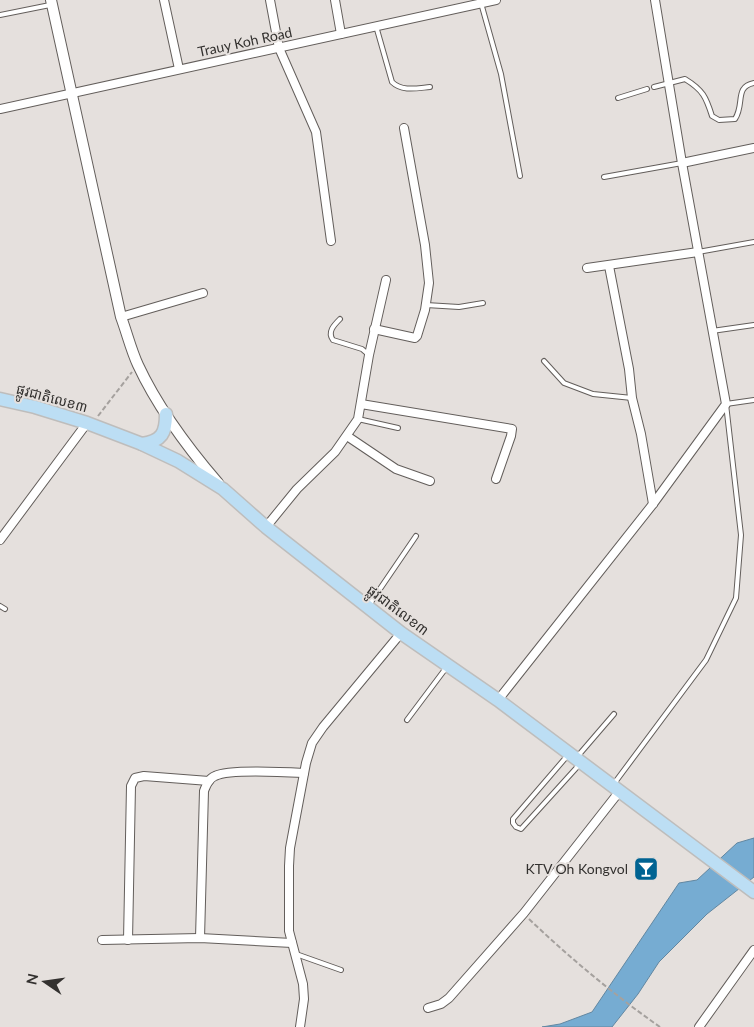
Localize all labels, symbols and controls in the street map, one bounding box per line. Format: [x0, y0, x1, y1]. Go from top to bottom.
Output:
street label: Trauy Koh Road [196, 23, 294, 60]
street label: ផ្លូវជាតិលេខ៣ [13, 380, 90, 419]
street label: ផ្លូវជាតិលេខ៣ [361, 581, 433, 642]
bar icon: KTV Oh Kongvol [633, 856, 659, 882]
place label: KTV Oh Kongvol [525, 860, 628, 877]
north arrow [20, 957, 70, 1007]
text: N [22, 972, 41, 986]

